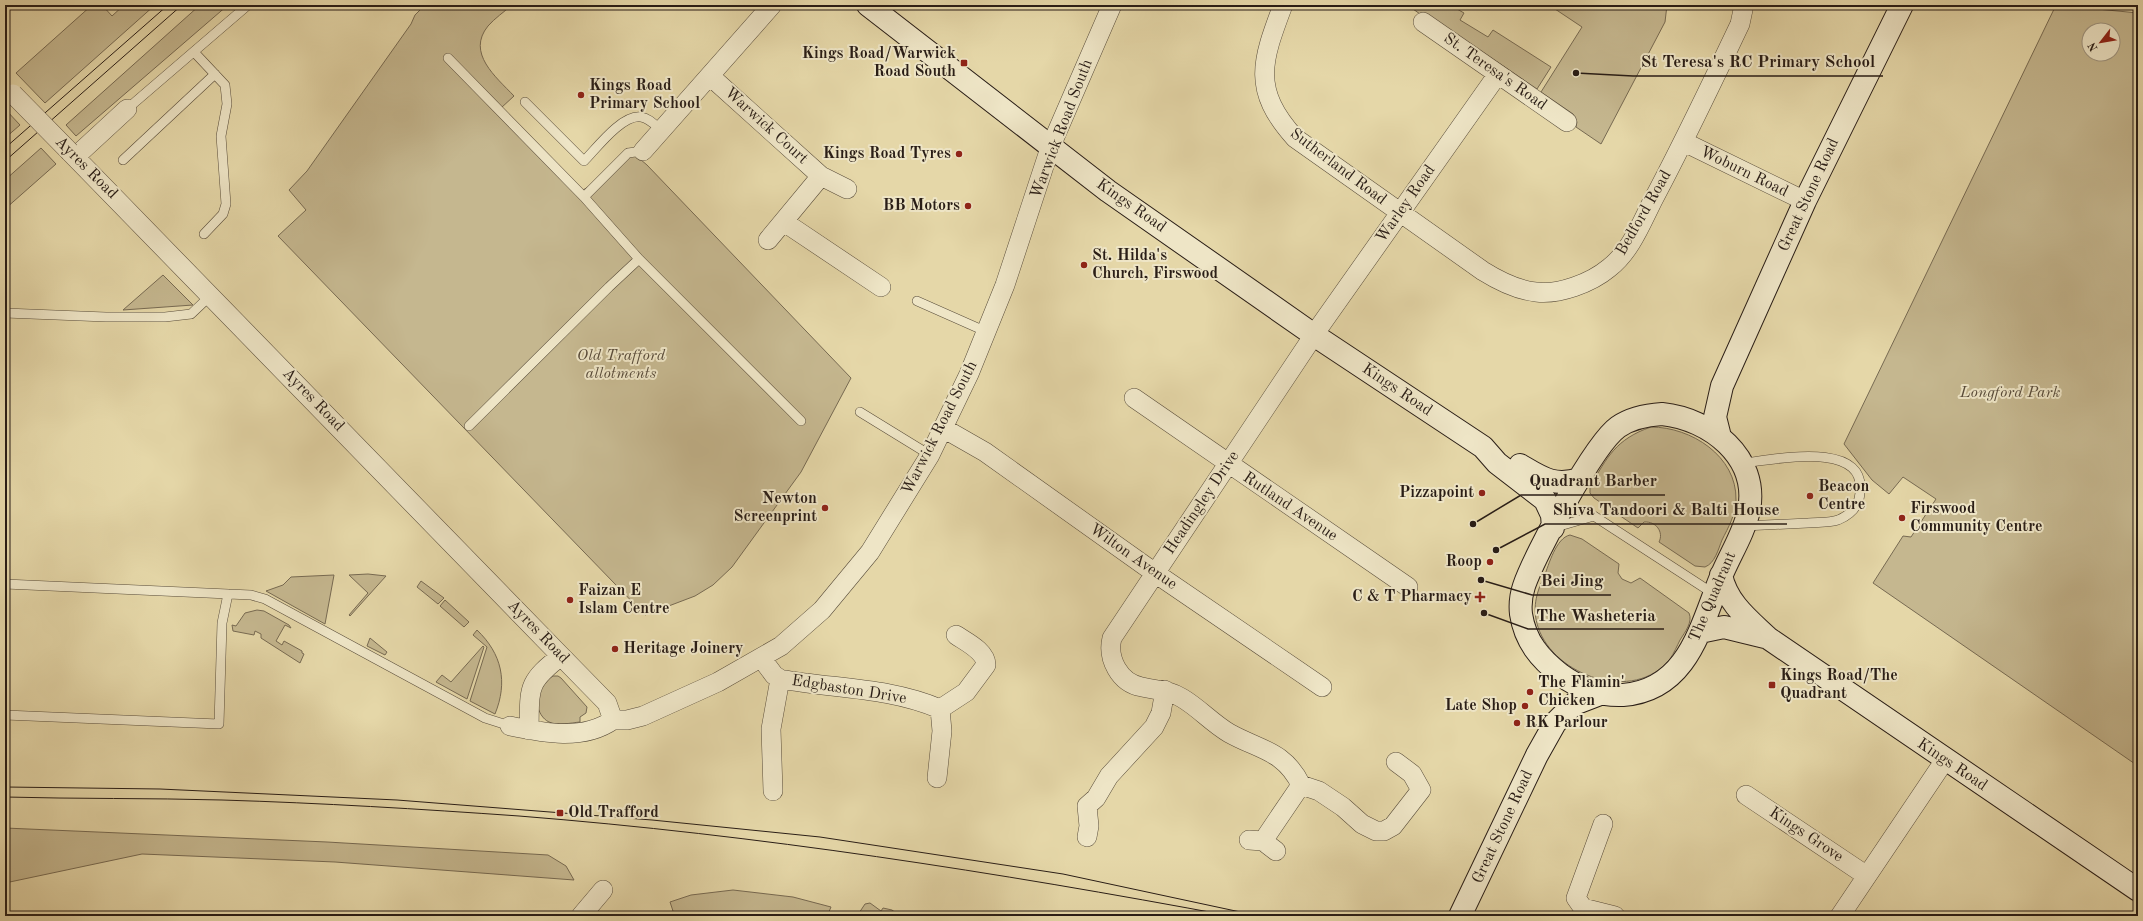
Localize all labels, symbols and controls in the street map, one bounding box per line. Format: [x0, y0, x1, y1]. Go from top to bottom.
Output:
north arrow [2081, 22, 2121, 62]
street label: St. Teresa's Road [1441, 30, 1549, 114]
text: N [2087, 39, 2101, 53]
place label: Kings Road/Warwick Road South [802, 46, 956, 80]
callout: St Teresa's RC Primary School [1633, 47, 1883, 76]
text: St Teresa's RC Primary School [1641, 54, 1875, 71]
street label: Warwick Road South [1028, 57, 1096, 201]
marker: Kings Road/Warwick Road South [959, 58, 969, 68]
place label: Kings Road Primary School [589, 78, 700, 112]
street label: Warwick Court [721, 85, 811, 168]
marker: Kings Road Primary School [576, 90, 586, 100]
street label: Sutherland Road [1287, 126, 1389, 208]
street label: Ayres Road [52, 134, 120, 202]
street label: Great Stone Road [1776, 136, 1842, 254]
street label: Woburn Road [1698, 144, 1790, 200]
place label: Kings Road Tyres [823, 146, 951, 162]
marker: Kings Road Tyres [954, 149, 964, 159]
street label: Warley Road [1373, 162, 1439, 246]
street label: Bedford Road [1613, 168, 1675, 258]
street label: Kings Road [1093, 176, 1169, 236]
place label: BB Motors [883, 198, 960, 214]
marker: BB Motors [963, 201, 973, 211]
place label: St. Hilda's Church, Firswood [1092, 248, 1219, 282]
marker: St. Hilda's Church, Firswood [1079, 260, 1089, 270]
park label: Old Trafford allotments [577, 348, 666, 382]
street label: Warwick Road South [899, 358, 981, 497]
street label: Kings Road [1359, 361, 1435, 419]
street label: Ayres Road [279, 365, 347, 435]
park label: Longford Park [1959, 385, 2060, 401]
street label: Headingley Drive [1162, 448, 1242, 558]
callout: Quadrant Barber [1521, 466, 1665, 495]
street label: Rutland Avenue [1240, 470, 1340, 544]
text: Quadrant Barber [1529, 473, 1657, 490]
place label: Beacon Centre [1818, 479, 1870, 513]
place label: Pizzapoint [1399, 485, 1474, 501]
marker: Pizzapoint [1477, 488, 1487, 498]
place label: Newton Screenprint [734, 491, 817, 525]
marker: Beacon Centre [1805, 491, 1815, 501]
callout: Shiva Tandoori & Balti House [1545, 495, 1787, 524]
place label: Firswood Community Centre [1910, 501, 2043, 535]
text: Shiva Tandoori & Balti House [1553, 502, 1779, 519]
marker: Newton Screenprint [820, 503, 830, 513]
marker: Firswood Community Centre [1897, 513, 1907, 523]
street label: Wilton Avenue [1086, 521, 1180, 593]
street label: The Quadrant [1687, 549, 1739, 645]
place label: Roop [1445, 554, 1482, 570]
marker: Roop [1485, 557, 1495, 567]
callout: Bei Jing [1532, 566, 1611, 595]
text: Bei Jing [1541, 573, 1604, 590]
place label: Faizan E Islam Centre [578, 583, 670, 617]
place label: C & T Pharmacy [1352, 589, 1472, 605]
marker: C & T Pharmacy [1475, 592, 1485, 602]
marker: Faizan E Islam Centre [565, 595, 575, 605]
street label: Ayres Road [504, 597, 572, 667]
callout: The Washeteria [1528, 600, 1664, 629]
text: The Washeteria [1536, 608, 1656, 625]
place label: Heritage Joinery [623, 641, 743, 657]
marker: Heritage Joinery [610, 644, 620, 654]
place label: Kings Road/The Quadrant [1780, 668, 1898, 702]
street label: Edgbaston Drive [790, 673, 908, 707]
place label: The Flamin' Chicken [1538, 675, 1625, 709]
marker: Kings Road/The Quadrant [1767, 680, 1777, 690]
marker: The Flamin' Chicken [1525, 687, 1535, 697]
place label: Late Shop [1445, 698, 1517, 714]
marker: Late Shop [1520, 701, 1530, 711]
place label: RK Parlour [1525, 715, 1608, 731]
marker: RK Parlour [1512, 718, 1522, 728]
street label: Kings Road [1914, 736, 1990, 794]
street label: Great Stone Road [1470, 768, 1536, 886]
street label: Kings Grove [1766, 804, 1846, 866]
place label: Old Trafford [568, 805, 659, 821]
marker: Old Trafford [555, 808, 565, 818]

